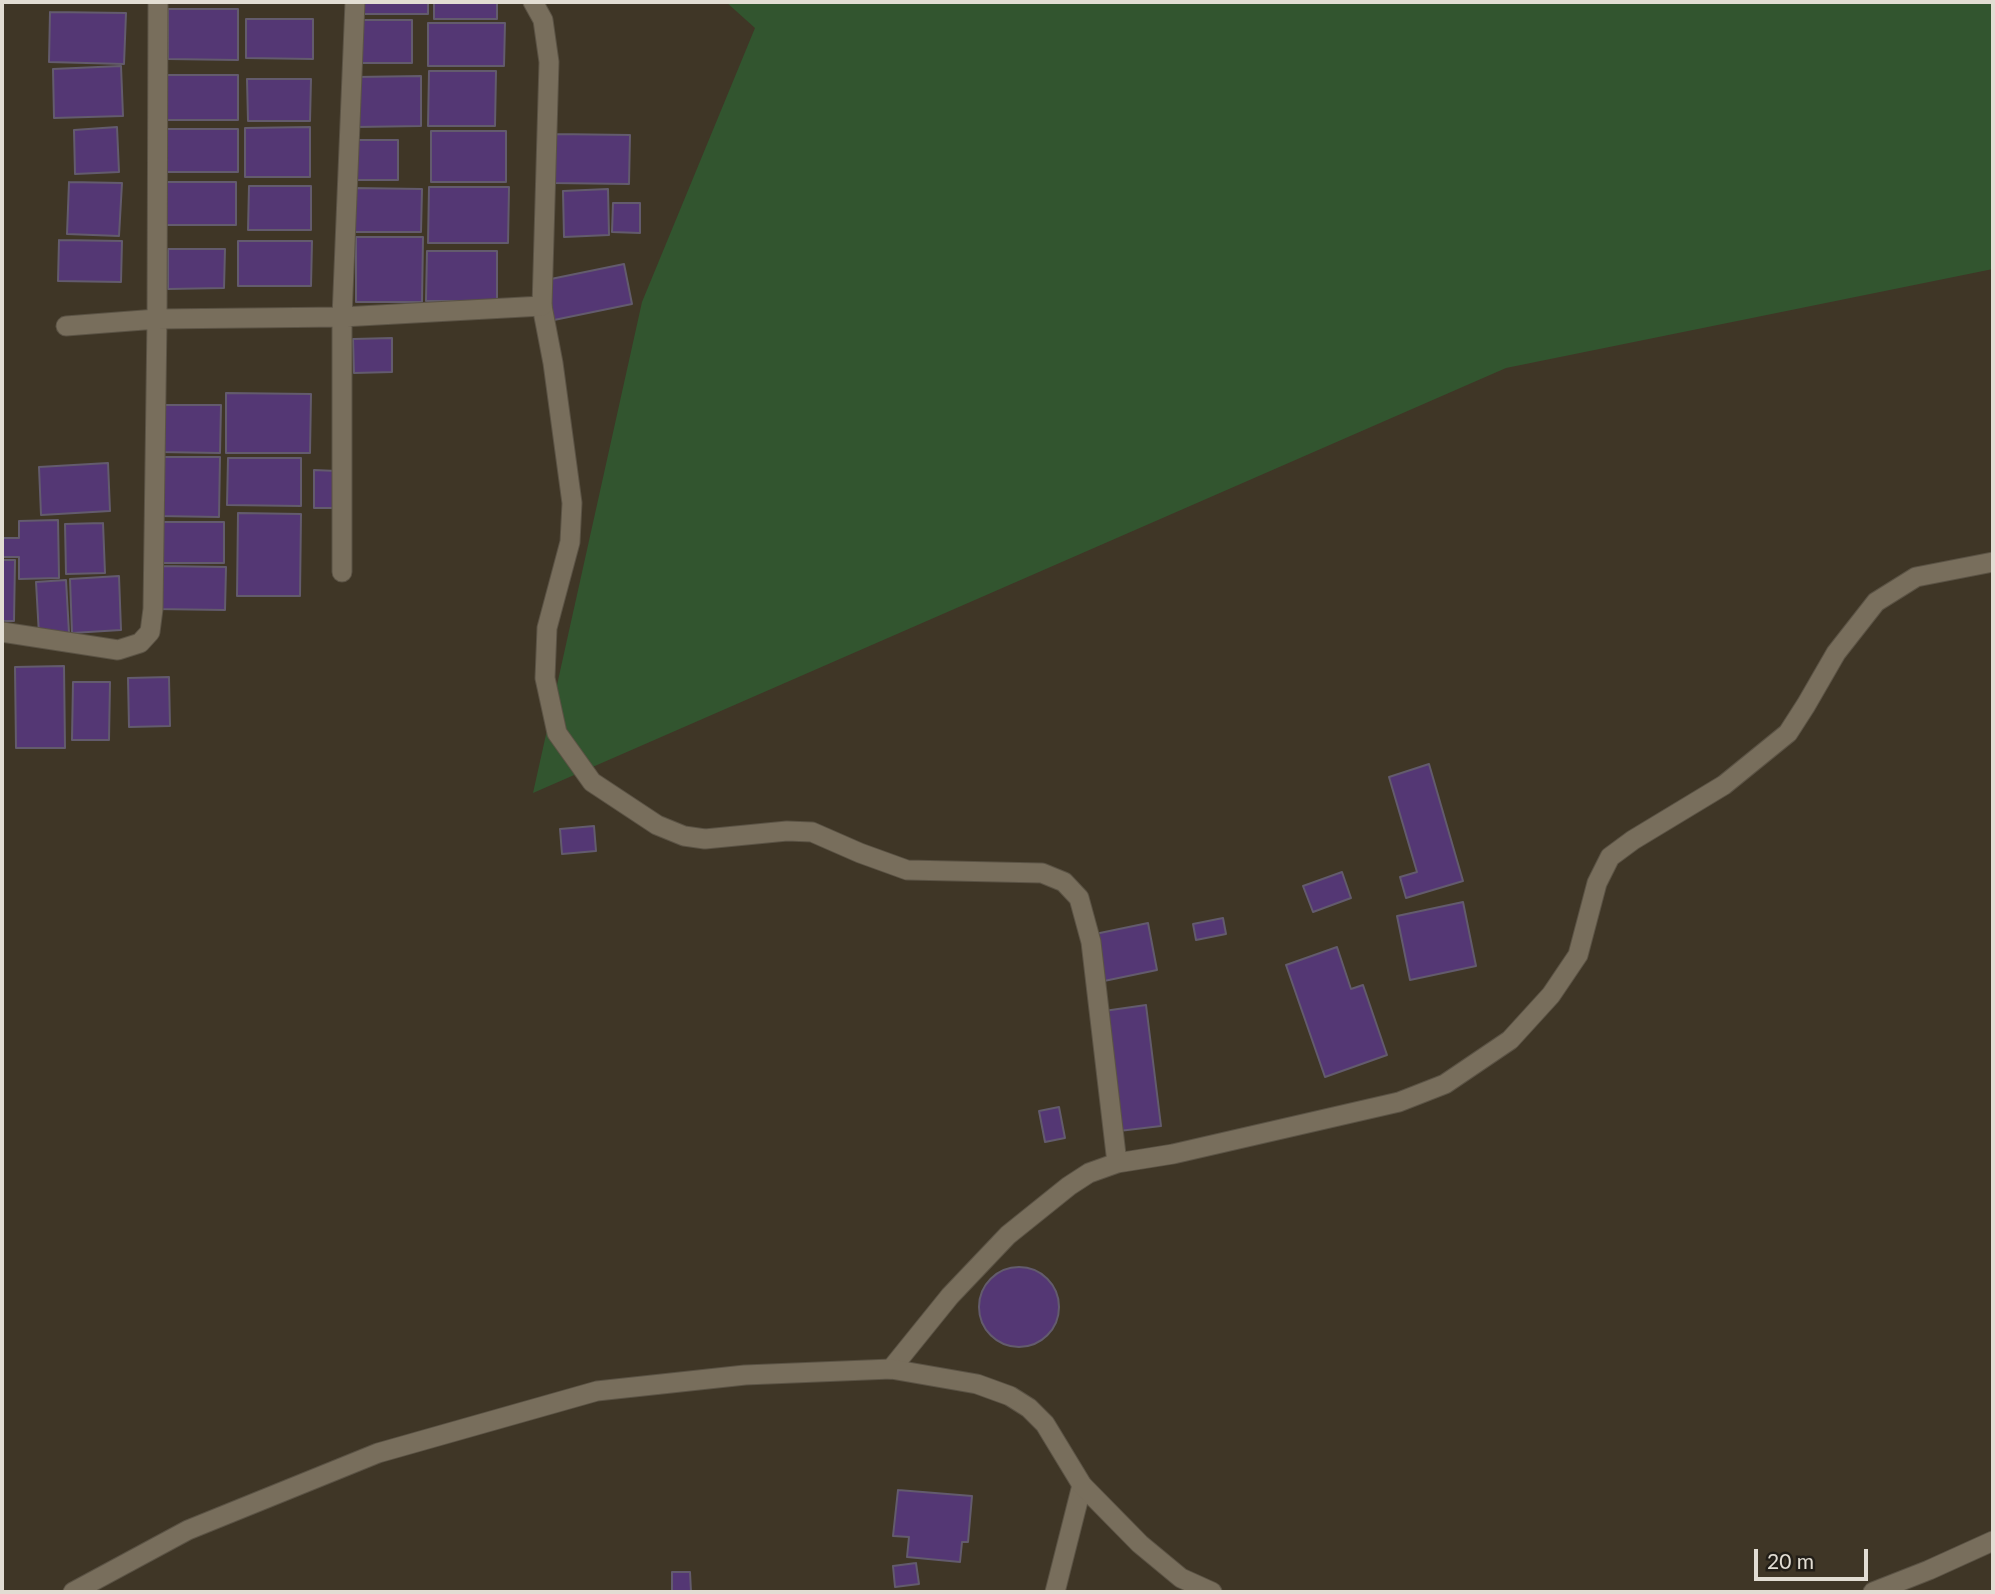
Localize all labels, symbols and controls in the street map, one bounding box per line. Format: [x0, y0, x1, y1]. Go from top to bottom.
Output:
scale bar [1757, 1534, 1871, 1578]
text: 20 m [1767, 1548, 1814, 1573]

